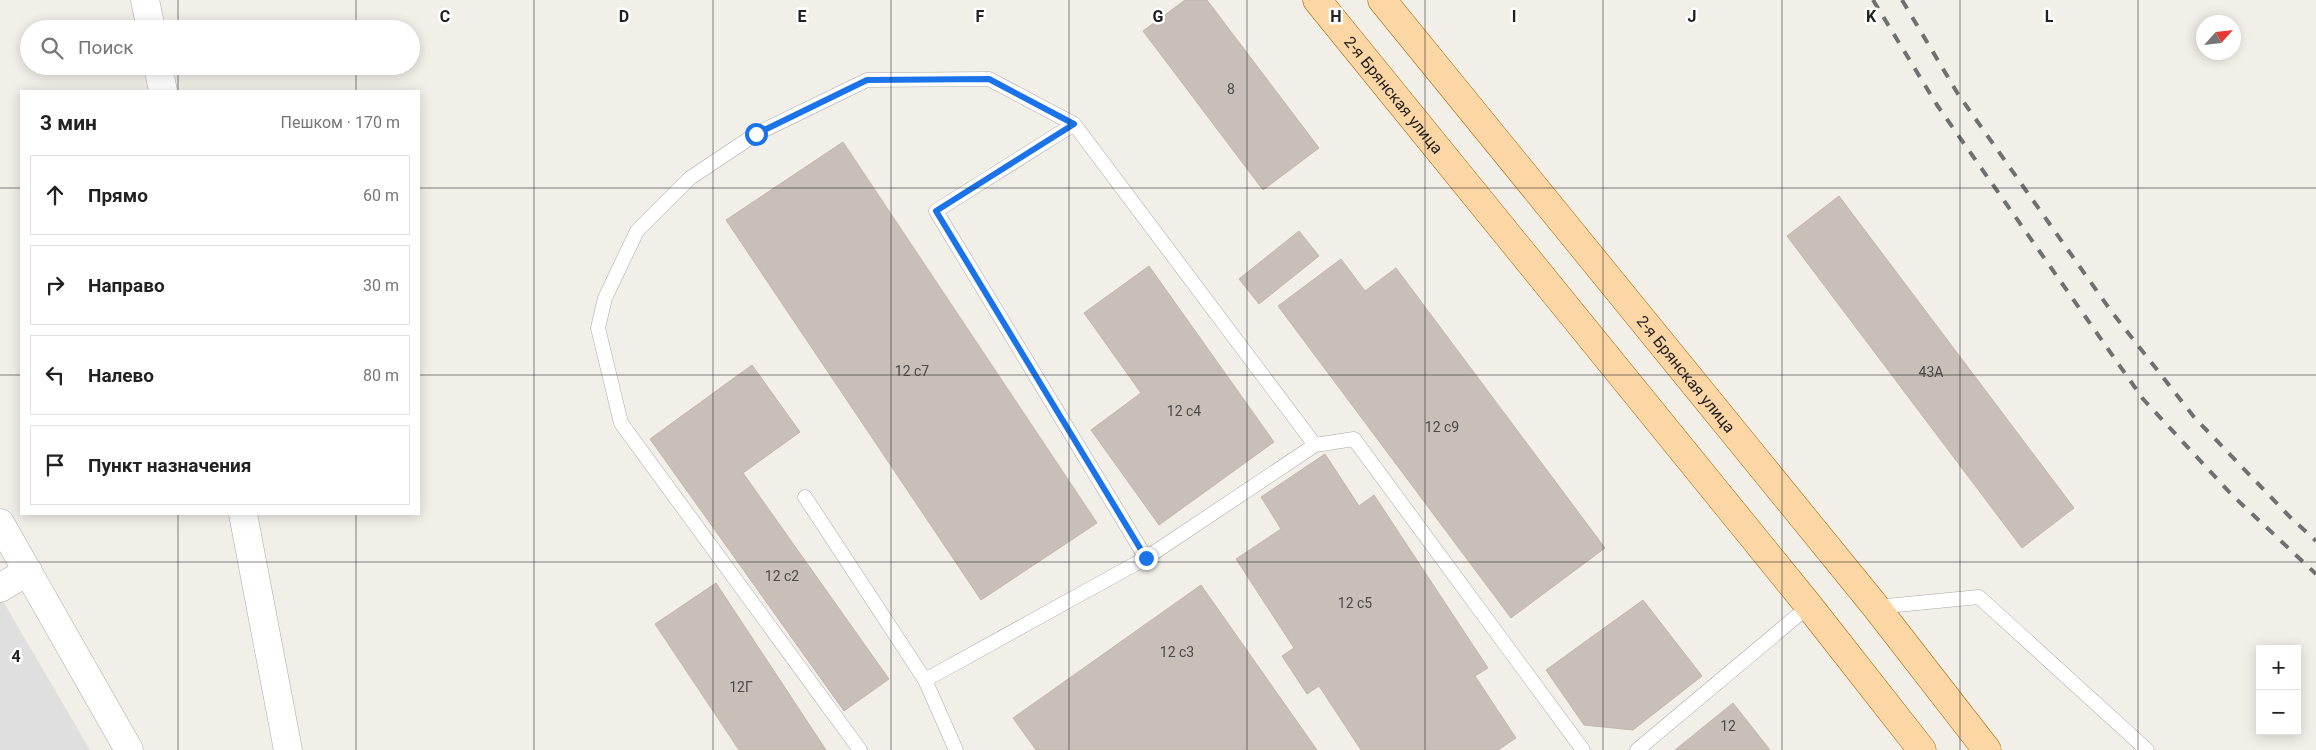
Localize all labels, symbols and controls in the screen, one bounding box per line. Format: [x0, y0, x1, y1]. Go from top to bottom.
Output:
text: C [440, 7, 450, 26]
text: D [619, 7, 629, 26]
text: E [798, 7, 807, 26]
text: F [976, 7, 985, 26]
text: G [1153, 7, 1164, 26]
text: H [1330, 7, 1342, 26]
text: I [1512, 7, 1516, 26]
text: J [1688, 7, 1696, 26]
text: K [1866, 7, 1877, 26]
text: L [2045, 7, 2054, 26]
north arrow [2196, 15, 2241, 60]
search box [20, 20, 420, 75]
street label: 2-я Брянская улица [1341, 32, 1447, 157]
icon: search [38, 34, 66, 62]
text: Поиск [78, 36, 134, 59]
house number: 8 [1227, 81, 1235, 97]
text: 3 мин [40, 111, 97, 135]
text: Пешком · 170 m [281, 113, 400, 132]
route start [745, 123, 768, 146]
icon: ahead [41, 181, 69, 209]
text: Прямо [88, 184, 148, 207]
text: 60 m [363, 186, 399, 205]
icon: right [41, 271, 69, 299]
text: Направо [88, 274, 165, 297]
text: 30 m [363, 276, 399, 295]
street label: 2-я Брянская улица [1633, 311, 1740, 436]
icon: left [41, 361, 69, 389]
house number: 12 с7 [895, 363, 929, 379]
text: Налево [88, 364, 154, 387]
house number: 43А [1919, 364, 1943, 380]
text: 80 m [363, 366, 399, 385]
house number: 12 с4 [1167, 403, 1201, 419]
house number: 12 с9 [1425, 419, 1459, 435]
icon: arrive [41, 451, 69, 479]
text: Пункт назначения [88, 454, 251, 477]
route end [1135, 547, 1158, 570]
house number: 12 с2 [765, 568, 799, 584]
house number: 12 с5 [1338, 595, 1372, 611]
house number: 12 с3 [1160, 644, 1194, 660]
map controls [2256, 645, 2301, 735]
button: + [2256, 645, 2301, 690]
text: 4 [11, 647, 21, 666]
house number: 12Г [729, 679, 753, 695]
button: − [2256, 690, 2301, 735]
house number: 12 [1720, 718, 1736, 734]

